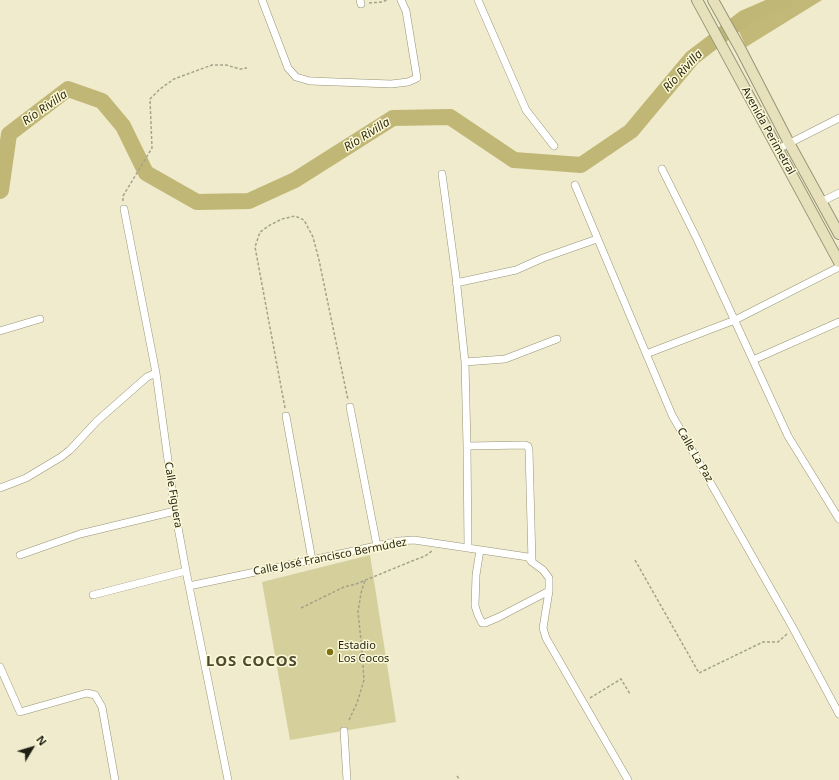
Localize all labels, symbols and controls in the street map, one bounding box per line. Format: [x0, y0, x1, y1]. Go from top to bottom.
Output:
water label: Río Rivilla [660, 47, 706, 95]
street label: Avenida Perimetral [738, 85, 798, 177]
water label: Río Rivilla [20, 87, 70, 129]
water label: Río Rivilla [341, 115, 393, 155]
street label: Calle La Paz [674, 425, 716, 485]
street label: Calle Figuera [161, 461, 185, 529]
street label: Calle José Francisco Bermúdez [252, 536, 408, 578]
place label: Estadio Los Cocos [338, 639, 389, 665]
marker: Estadio Los Cocos [325, 647, 335, 657]
district label: LOS COCOS [206, 653, 298, 671]
north arrow [12, 728, 52, 768]
text: N [33, 732, 51, 748]

